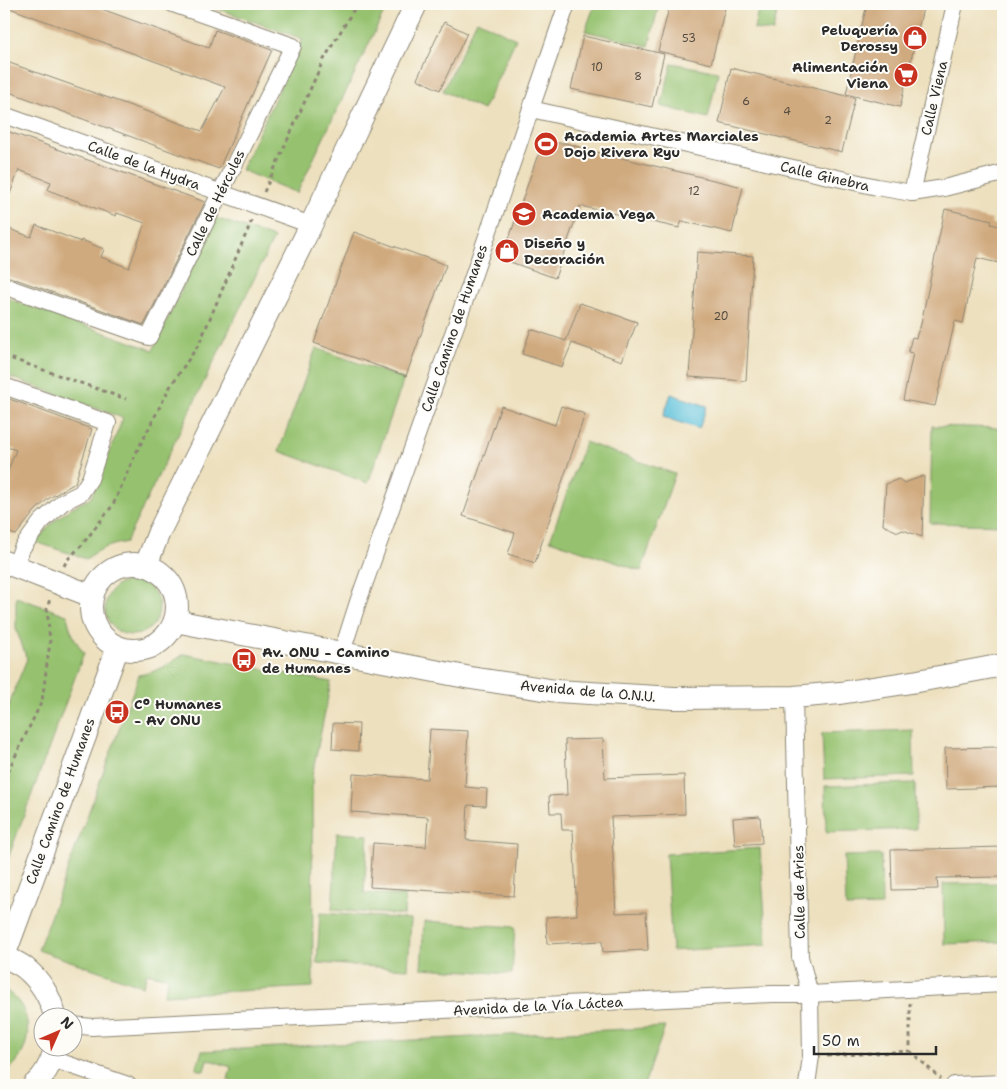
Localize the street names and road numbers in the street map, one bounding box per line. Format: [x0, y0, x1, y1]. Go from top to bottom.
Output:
street label: Calle Viena [917, 59, 951, 137]
street label: Calle de la Hydra [85, 136, 203, 194]
street label: Calle de Hércules [181, 147, 249, 259]
street label: Calle Ginebra [779, 157, 872, 195]
street label: Calle Camino de Humanes [417, 242, 491, 414]
street label: Avenida de la O.N.U. [519, 676, 657, 706]
street label: Calle Camino de Humanes [21, 715, 99, 887]
street label: Calle de Aries [789, 845, 809, 939]
street label: Avenida de la Vía Láctea [453, 993, 624, 1019]

